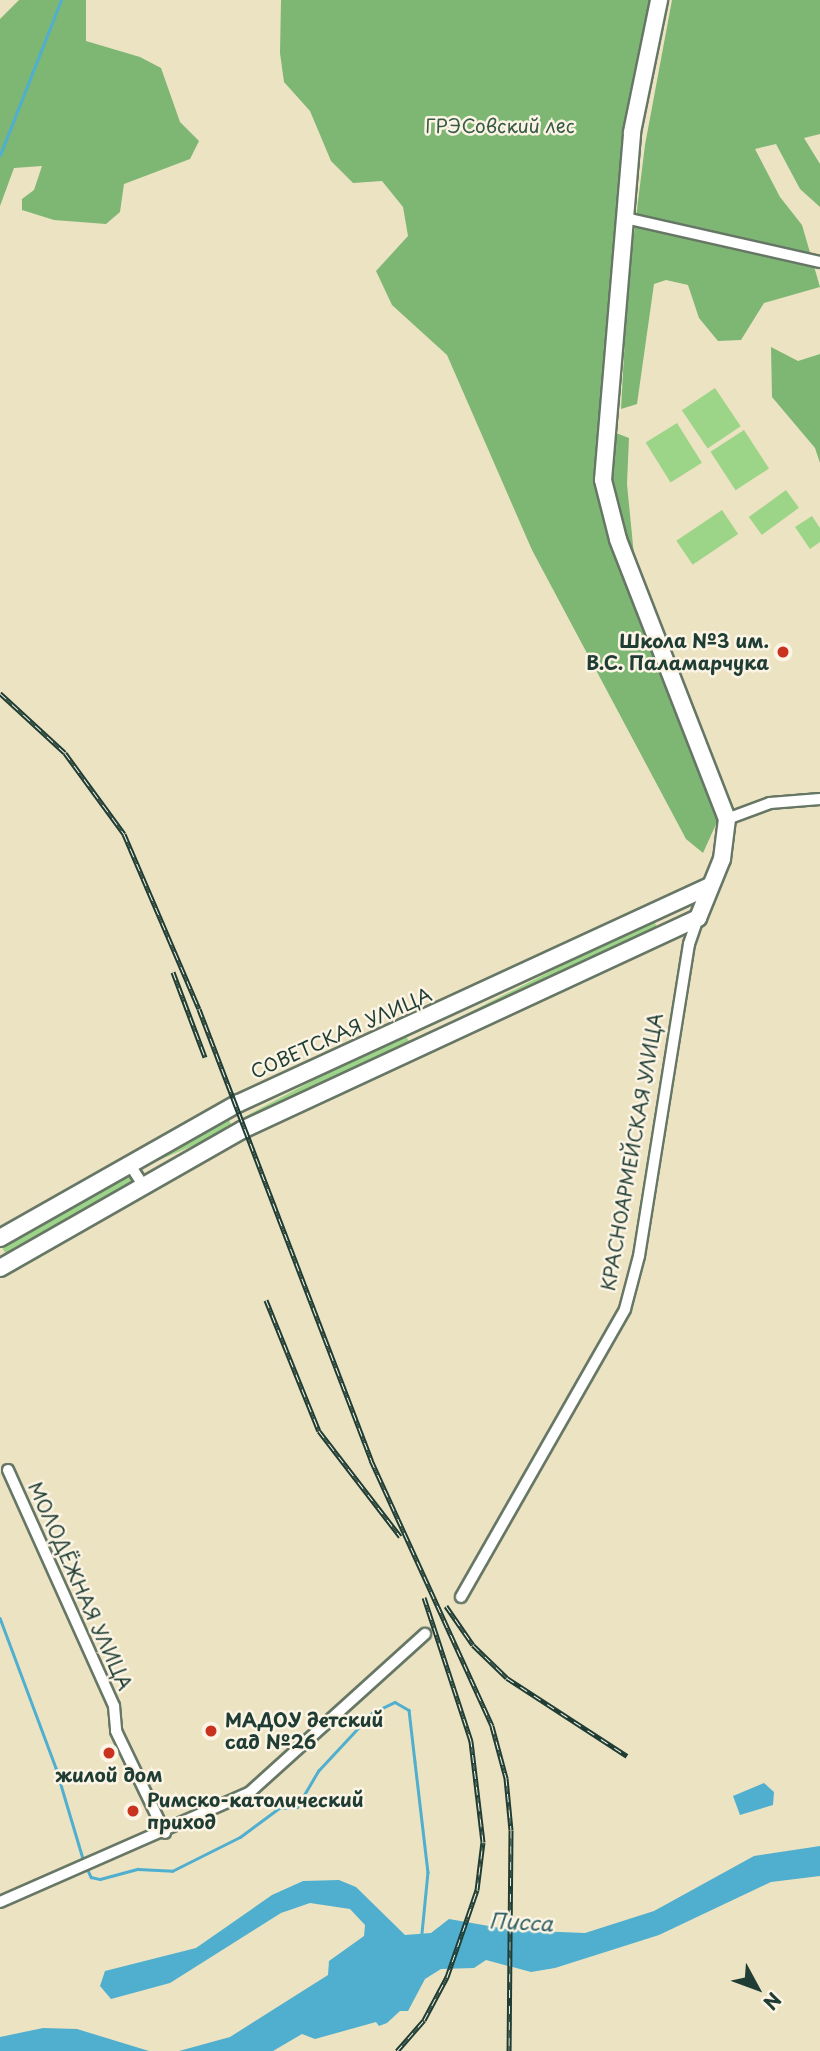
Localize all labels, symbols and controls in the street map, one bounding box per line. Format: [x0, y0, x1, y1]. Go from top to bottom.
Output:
park label: ГРЭСовский лес [425, 115, 575, 137]
place label: Школа №3 им. В.С. Паламарчука [586, 630, 769, 674]
marker: Школа №3 им. В.С. Паламарчука [775, 644, 791, 660]
street label: СОВЕТСКАЯ УЛИЦА [247, 983, 435, 1083]
street label: КРАСНОАРМЕЙСКАЯ УЛИЦА [596, 1011, 668, 1293]
street label: МОЛОДЁЖНАЯ УЛИЦА [24, 1478, 136, 1694]
place label: МАДОУ детский сад №26 [225, 1709, 385, 1753]
marker: МАДОУ детский сад №26 [203, 1723, 219, 1739]
marker: жилой дом [101, 1745, 117, 1761]
place label: жилой дом [55, 1764, 163, 1786]
place label: Римско-католический приход [147, 1789, 364, 1833]
marker: Римско-католический приход [125, 1803, 141, 1819]
water label: Писса [488, 1907, 554, 1935]
north arrow [722, 1953, 792, 2023]
text: N [757, 1987, 788, 2017]

